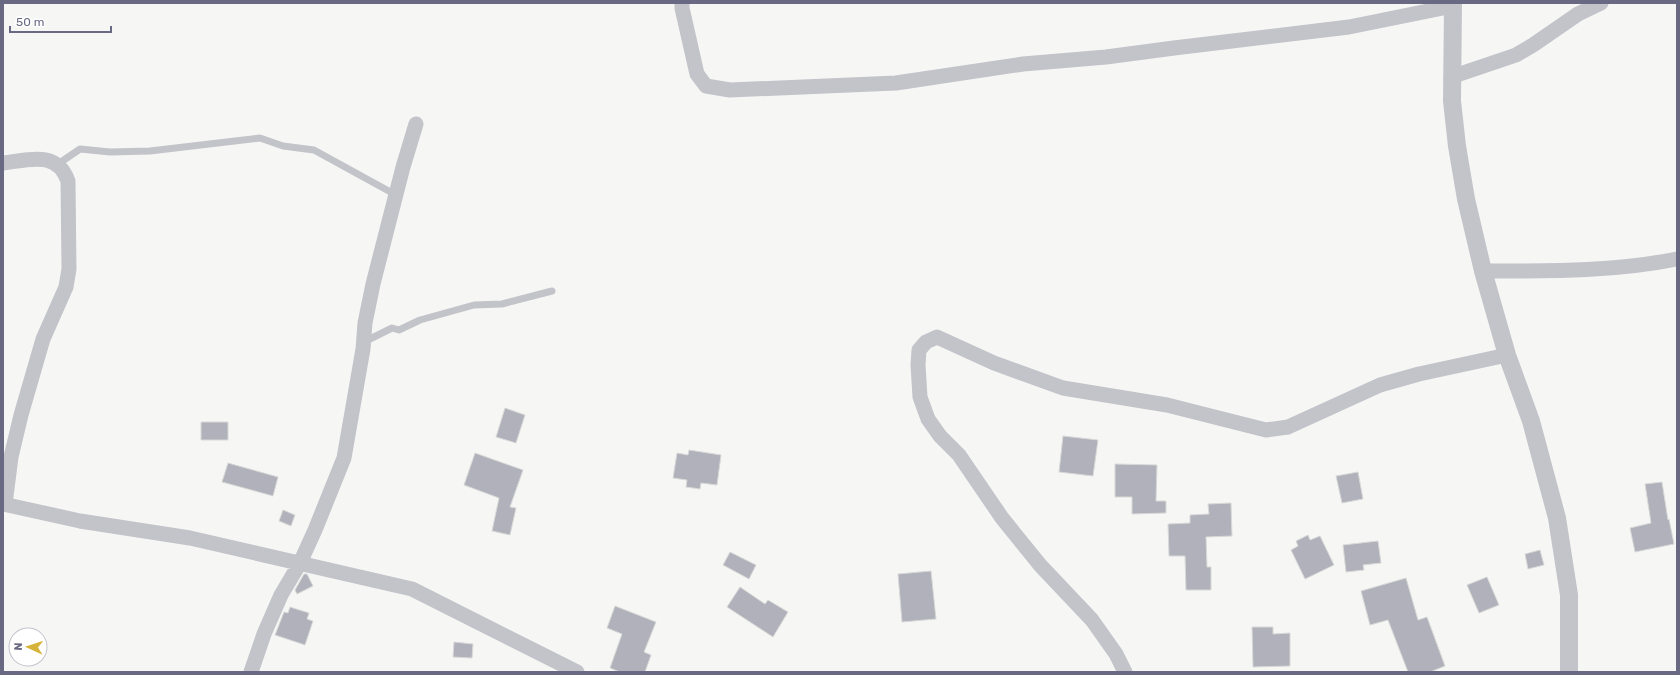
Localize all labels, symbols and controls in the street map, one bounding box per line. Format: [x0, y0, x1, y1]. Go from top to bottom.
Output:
scale bar [10, 8, 111, 34]
text: 50 m [16, 15, 44, 29]
north arrow [8, 627, 48, 667]
text: N [12, 642, 25, 651]

